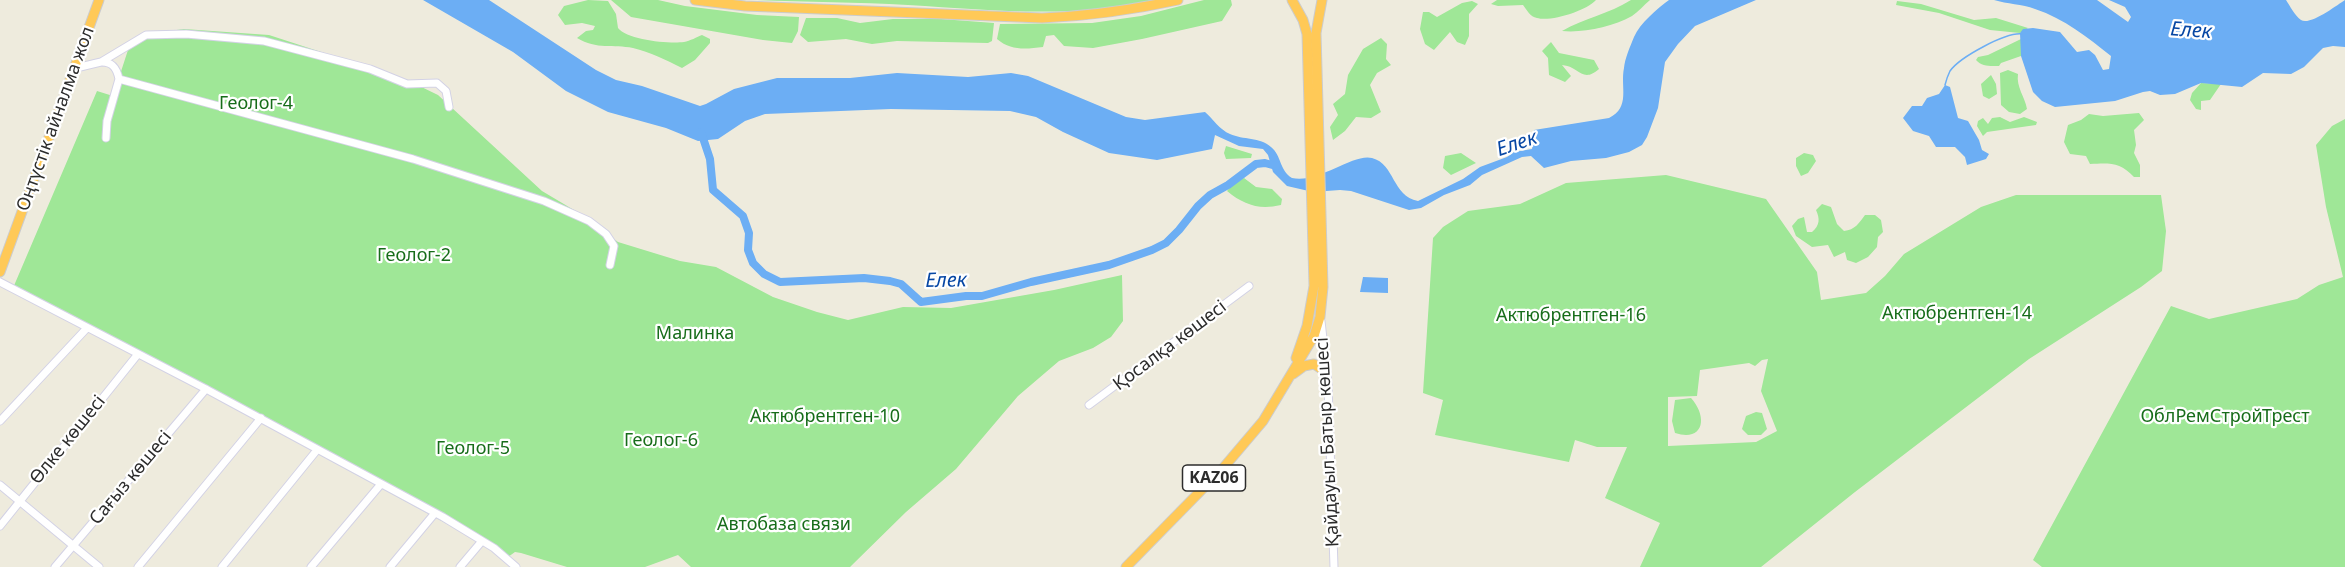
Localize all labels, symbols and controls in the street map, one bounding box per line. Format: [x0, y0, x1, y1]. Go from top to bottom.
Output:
water label: Елек [2170, 18, 2212, 44]
street label: Оңтүстік айналма жол [13, 24, 99, 214]
park label: Геолог-4 [219, 93, 293, 115]
water label: Елек [1494, 126, 1540, 162]
park label: Геолог-2 [377, 245, 451, 267]
water label: Елек [925, 269, 967, 293]
street label: Қосалқа көшесі [1109, 296, 1231, 396]
park label: Актюбрентген-14 [1882, 303, 2032, 325]
park label: Актюбрентген-16 [1496, 305, 1646, 327]
park label: Малинка [656, 323, 734, 345]
street label: Қайдауыл Батыр көшесі [1312, 336, 1344, 548]
street label: Өлке көшесі [26, 391, 110, 489]
park label: Актюбрентген-10 [750, 406, 900, 428]
park label: ОблРемСтройТрест [2140, 406, 2310, 428]
street label: Сағыз көшесі [85, 427, 177, 529]
park label: Геолог-6 [624, 430, 698, 452]
park label: Геолог-5 [436, 438, 510, 460]
road number: KАZ06 [1182, 465, 1246, 491]
park label: Автобаза связи [717, 514, 851, 536]

